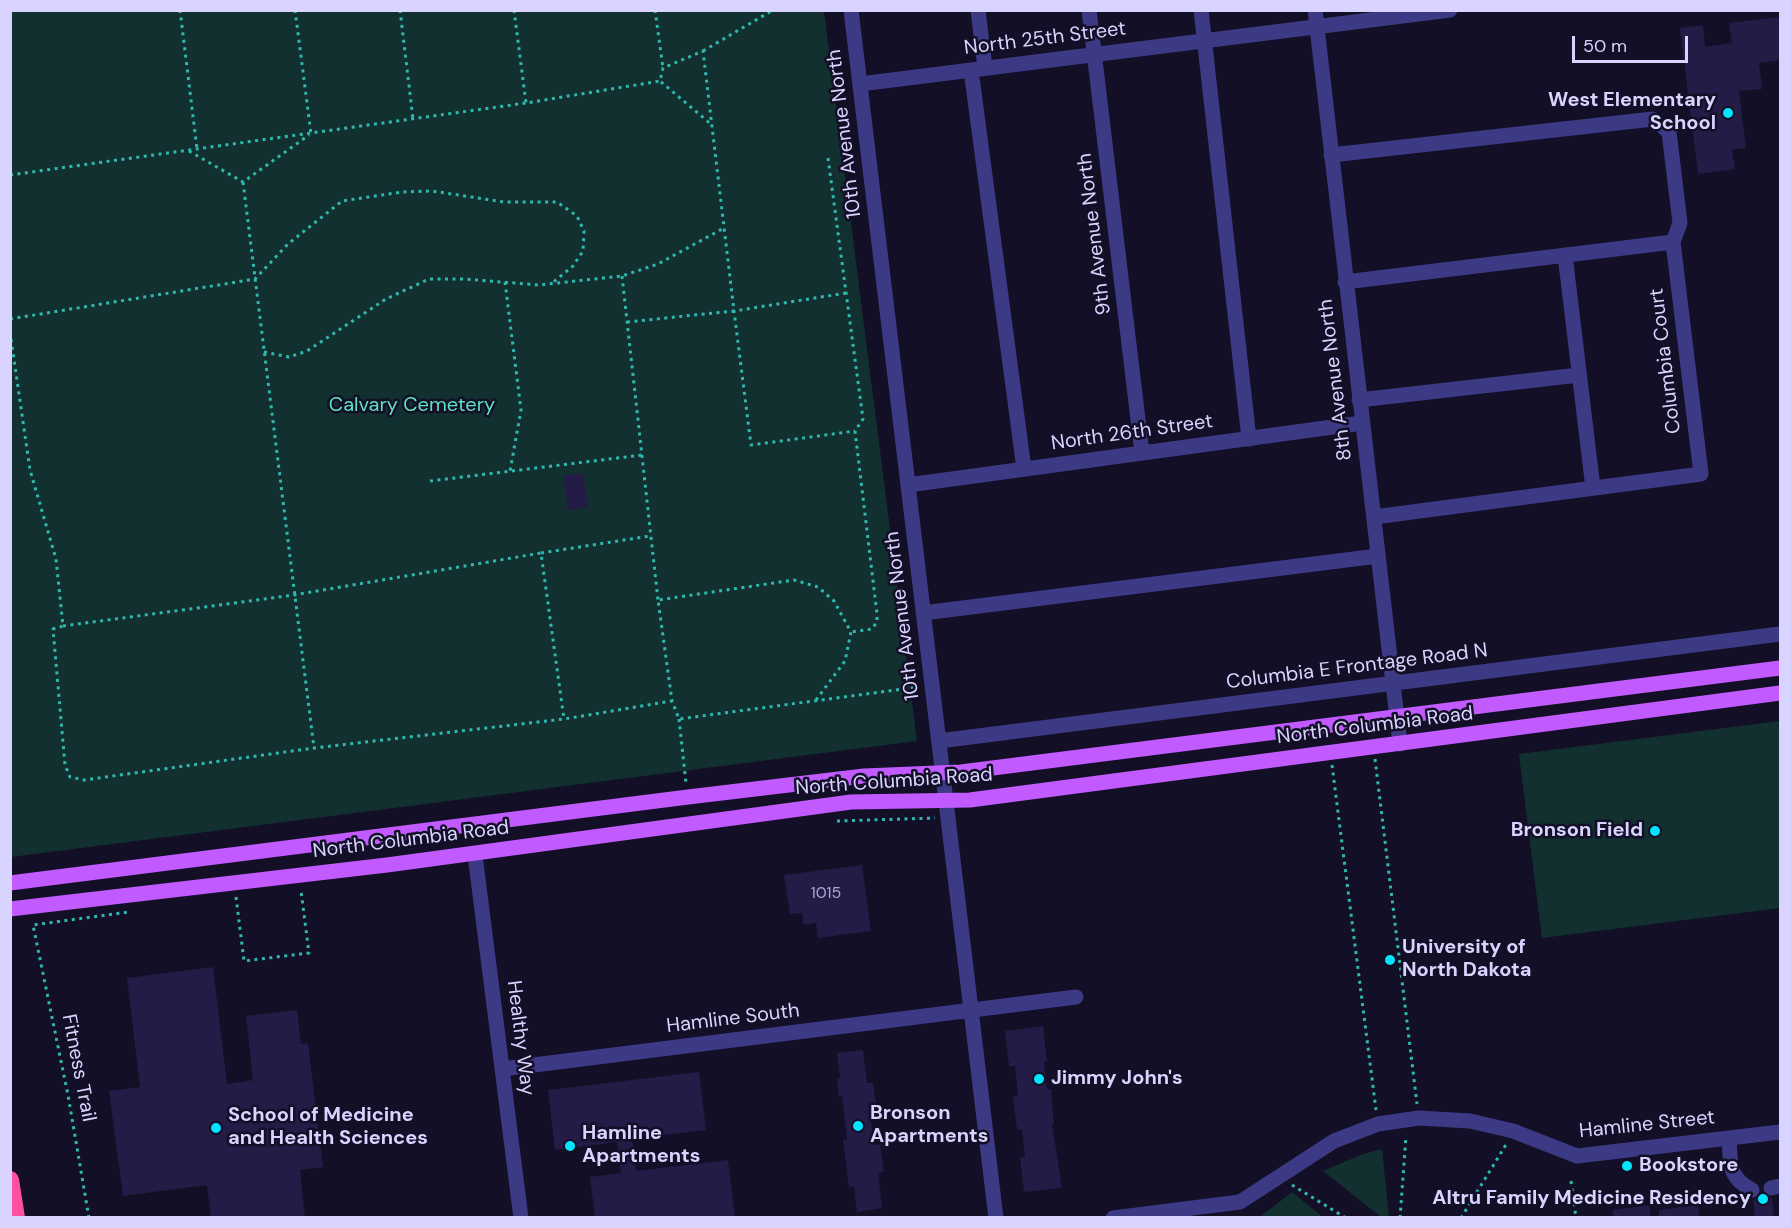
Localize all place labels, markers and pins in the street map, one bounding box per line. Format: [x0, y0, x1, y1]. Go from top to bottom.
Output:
place label: West Elementary School [1548, 89, 1716, 136]
marker: West Elementary School [1721, 106, 1735, 120]
place label: Bronson Field [1511, 819, 1643, 843]
marker: Bronson Field [1648, 824, 1662, 838]
place label: University of North Dakota [1402, 936, 1531, 983]
marker: University of North Dakota [1383, 953, 1397, 967]
place label: Jimmy John's [1051, 1067, 1183, 1091]
marker: Jimmy John's [1032, 1072, 1046, 1086]
place label: Bronson Apartments [870, 1102, 988, 1149]
place label: School of Medicine and Health Sciences [228, 1104, 428, 1151]
marker: Bronson Apartments [851, 1119, 865, 1133]
marker: School of Medicine and Health Sciences [209, 1121, 223, 1135]
place label: Hamline Apartments [582, 1122, 700, 1169]
marker: Hamline Apartments [563, 1139, 577, 1153]
place label: Bookstore [1639, 1154, 1738, 1178]
marker: Bookstore [1620, 1159, 1634, 1173]
place label: Altru Family Medicine Residency [1432, 1187, 1751, 1211]
marker: Altru Family Medicine Residency [1756, 1192, 1770, 1206]

